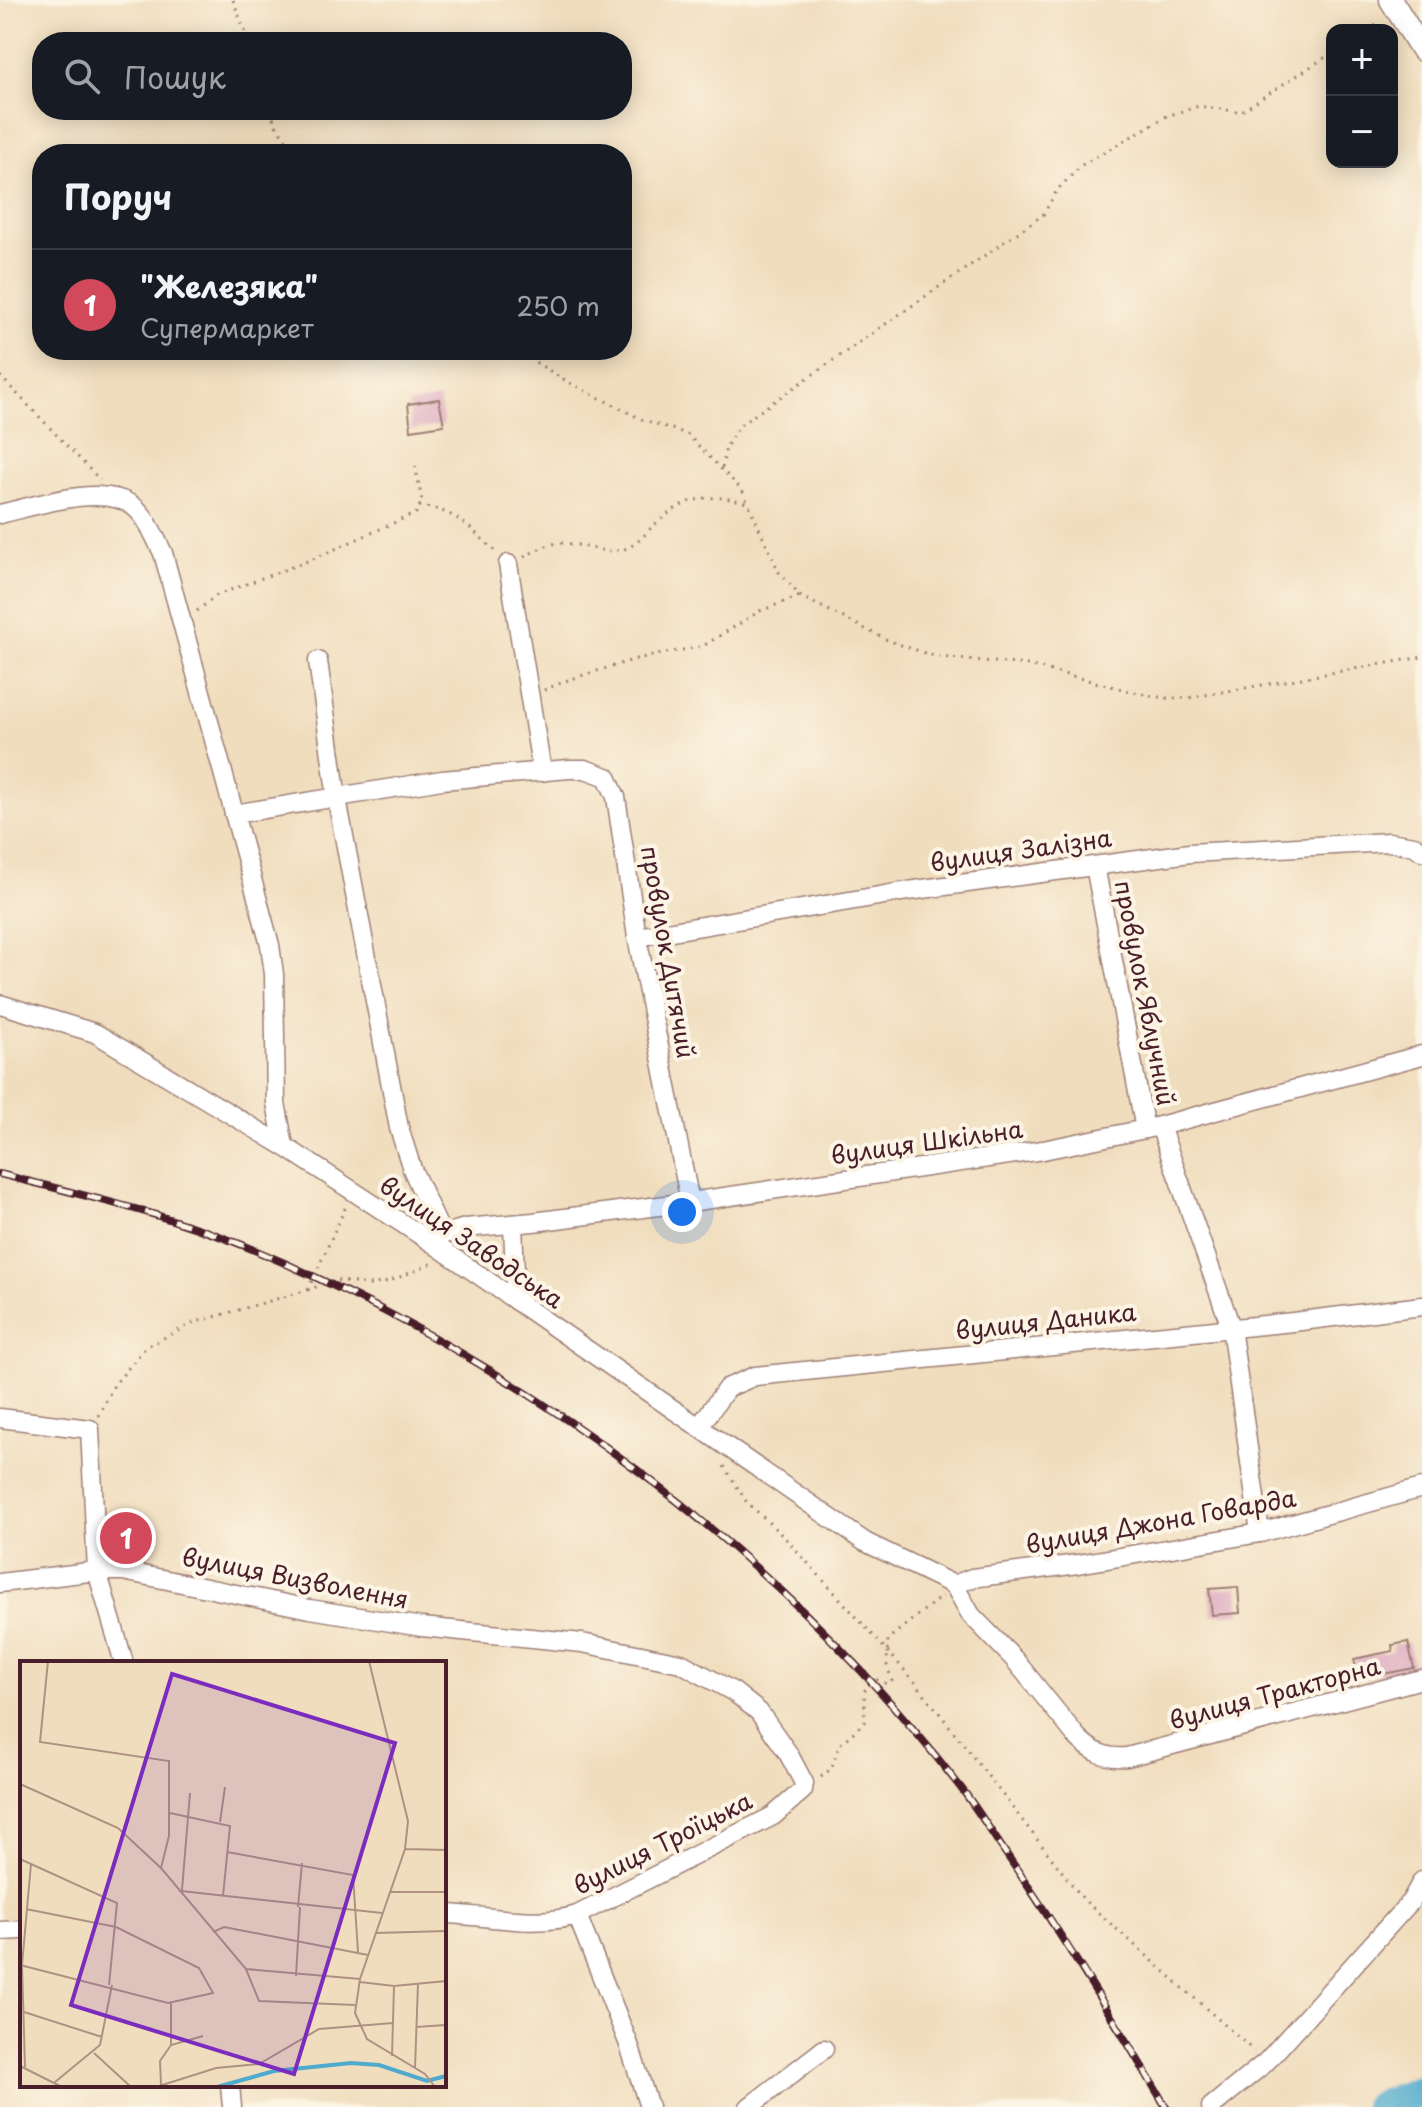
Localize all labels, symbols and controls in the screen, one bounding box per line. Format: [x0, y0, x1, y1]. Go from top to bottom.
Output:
map controls [1326, 24, 1398, 168]
button: + [1326, 24, 1398, 96]
search box [32, 32, 632, 120]
icon: search [60, 54, 104, 98]
text: Пошук [124, 54, 226, 99]
button: − [1326, 96, 1398, 168]
text: Поруч [64, 170, 172, 222]
text: "Железяка" [140, 263, 318, 308]
text: 1 [84, 286, 96, 325]
text: 250 m [516, 286, 600, 325]
text: Супермаркет [140, 308, 314, 347]
street label: вулиця Залізна [928, 818, 1114, 880]
street label: провулок Дитячий [633, 843, 705, 1061]
street label: провулок Яблучний [1106, 877, 1185, 1108]
street label: вулиця Шкільна [828, 1110, 1025, 1172]
street label: вулиця Заводська [373, 1166, 571, 1316]
your location [662, 1192, 702, 1232]
street label: вулиця Даника [954, 1293, 1138, 1347]
street label: вулиця Джона Говарда [1023, 1479, 1299, 1562]
pin: 1 [100, 1508, 152, 1568]
street label: вулиця Визволення [179, 1537, 412, 1617]
street label: вулиця Тракторна [1165, 1647, 1384, 1738]
inset map [20, 1661, 446, 2087]
street label: вулиця Троїцька [567, 1782, 758, 1903]

